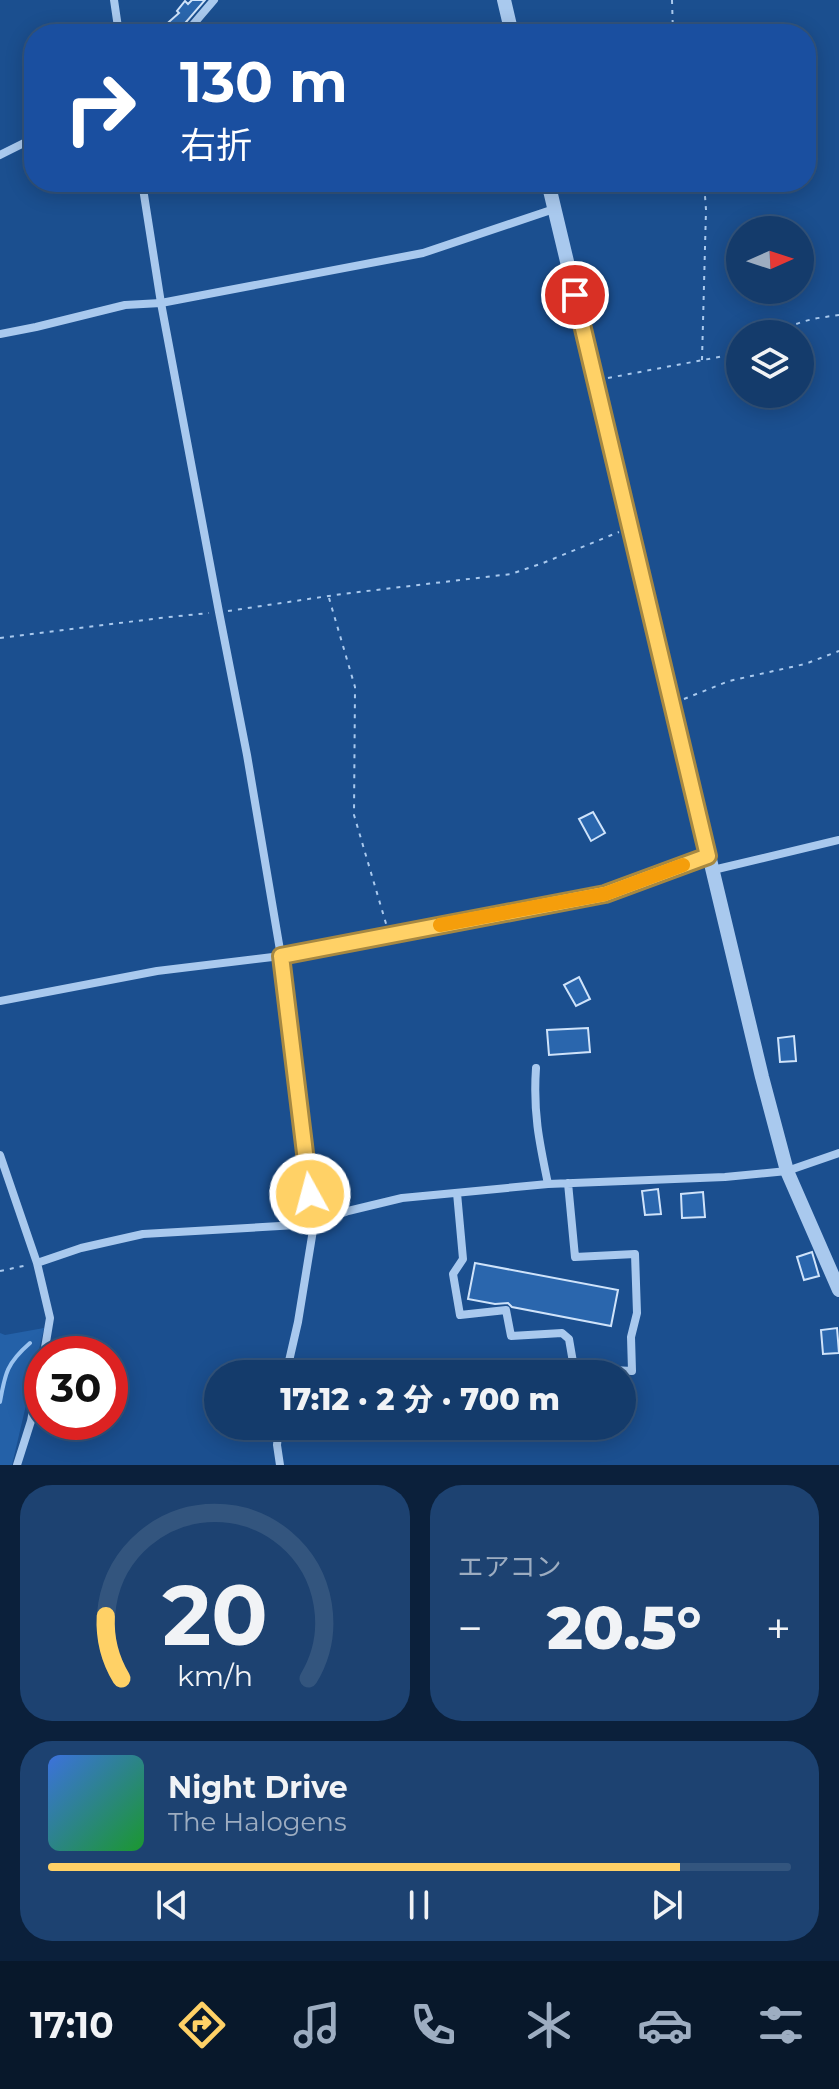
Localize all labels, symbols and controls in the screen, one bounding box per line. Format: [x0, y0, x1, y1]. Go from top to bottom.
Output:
text: 130 m [180, 48, 348, 116]
icon: right [48, 56, 152, 160]
text: 右折 [180, 123, 252, 167]
north arrow [726, 216, 814, 304]
map controls [726, 216, 814, 408]
pin [541, 261, 609, 329]
icon: arrive [553, 273, 597, 317]
button: layers [726, 320, 814, 408]
position arrow [268, 1152, 352, 1236]
speed limit sign: 30 [24, 1336, 128, 1440]
text: 17:12 · 2 分 · 700 m [280, 1381, 560, 1418]
text: エアコン [458, 1551, 562, 1583]
text: 20 [162, 1564, 268, 1666]
text: 20.5° [547, 1591, 701, 1664]
text: − [458, 1601, 483, 1655]
text: + [766, 1601, 791, 1655]
text: km/h [177, 1658, 253, 1693]
text: Night Drive [168, 1769, 348, 1806]
text: The Halogens [168, 1806, 347, 1838]
icon: previous [150, 1883, 194, 1927]
icon: pause [397, 1883, 441, 1927]
icon: next [645, 1883, 689, 1927]
icon: directions [174, 1997, 230, 2053]
icon: music [289, 1997, 345, 2053]
icon: phone [405, 1997, 461, 2053]
icon: climate [521, 1997, 577, 2053]
icon: car [637, 1997, 693, 2053]
icon: filters [753, 1997, 809, 2053]
text: 17:10 [30, 2003, 114, 2047]

